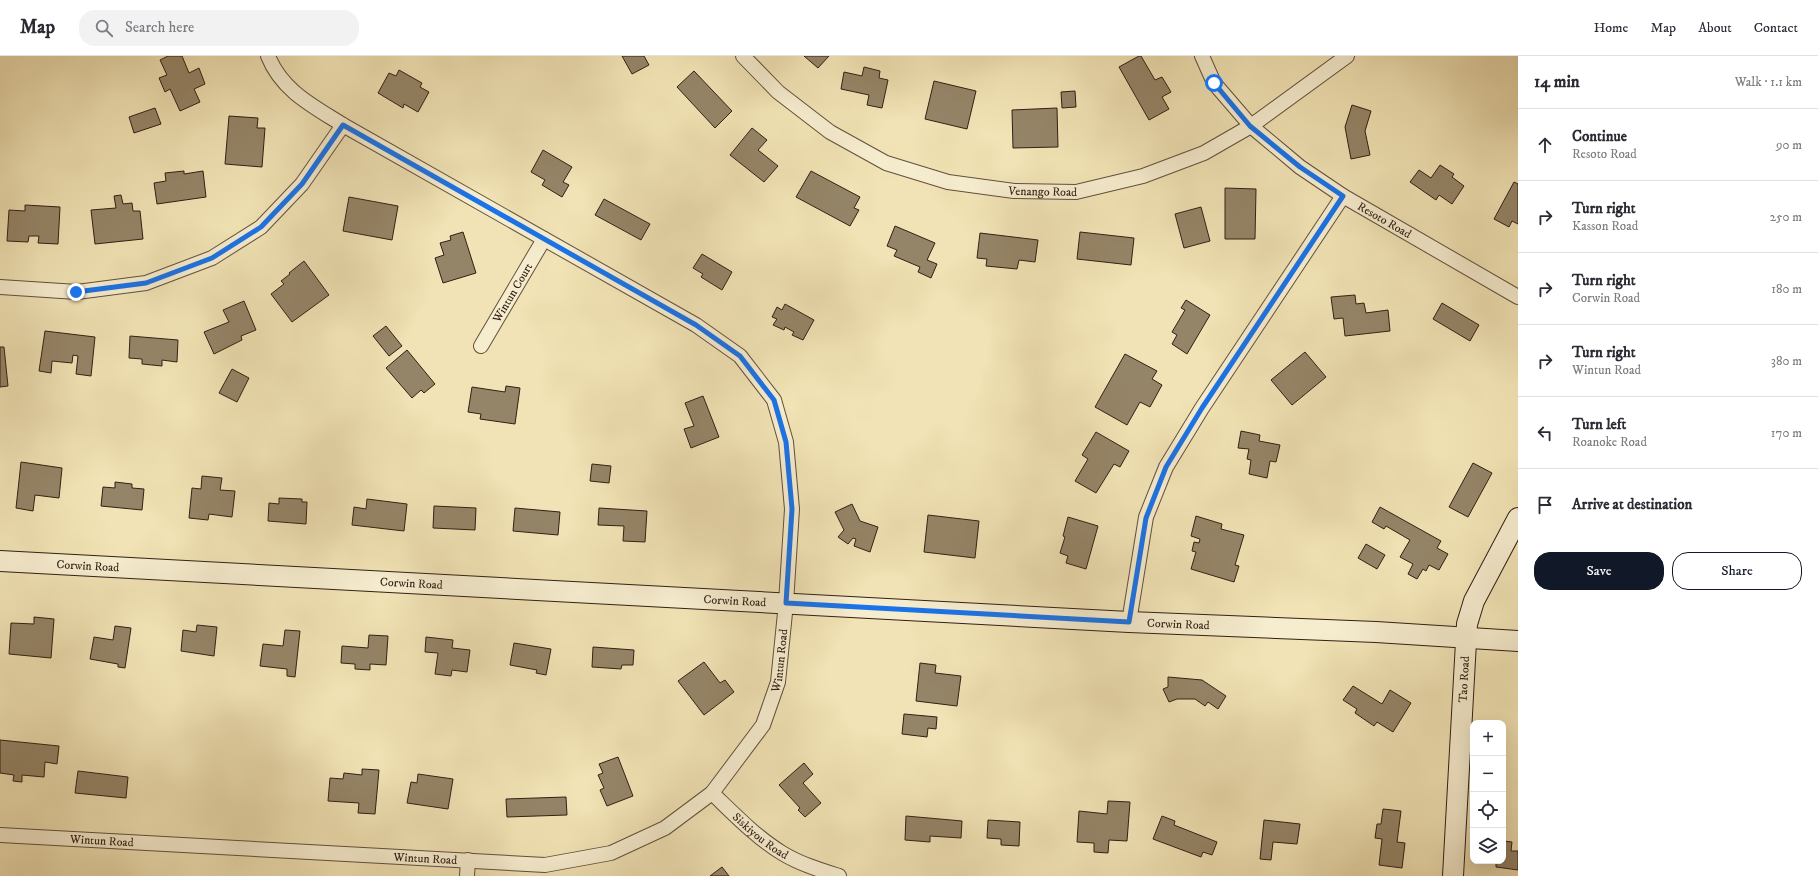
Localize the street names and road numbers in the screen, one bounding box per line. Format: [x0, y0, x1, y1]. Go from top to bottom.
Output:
street label: Venango Road [1006, 183, 1077, 200]
street label: Resoto Road [1355, 199, 1414, 242]
street label: Wintun Court [489, 260, 536, 326]
street label: Corwin Road [56, 557, 120, 575]
street label: Corwin Road [380, 575, 443, 593]
street label: Corwin Road [703, 592, 767, 610]
street label: Corwin Road [1147, 616, 1210, 633]
street label: Wintun Road [768, 628, 791, 695]
street label: Tao Road [1456, 656, 1473, 703]
street label: Siskiyou Road [729, 810, 791, 863]
street label: Wintun Road [69, 832, 134, 850]
street label: Wintun Road [392, 850, 458, 868]

